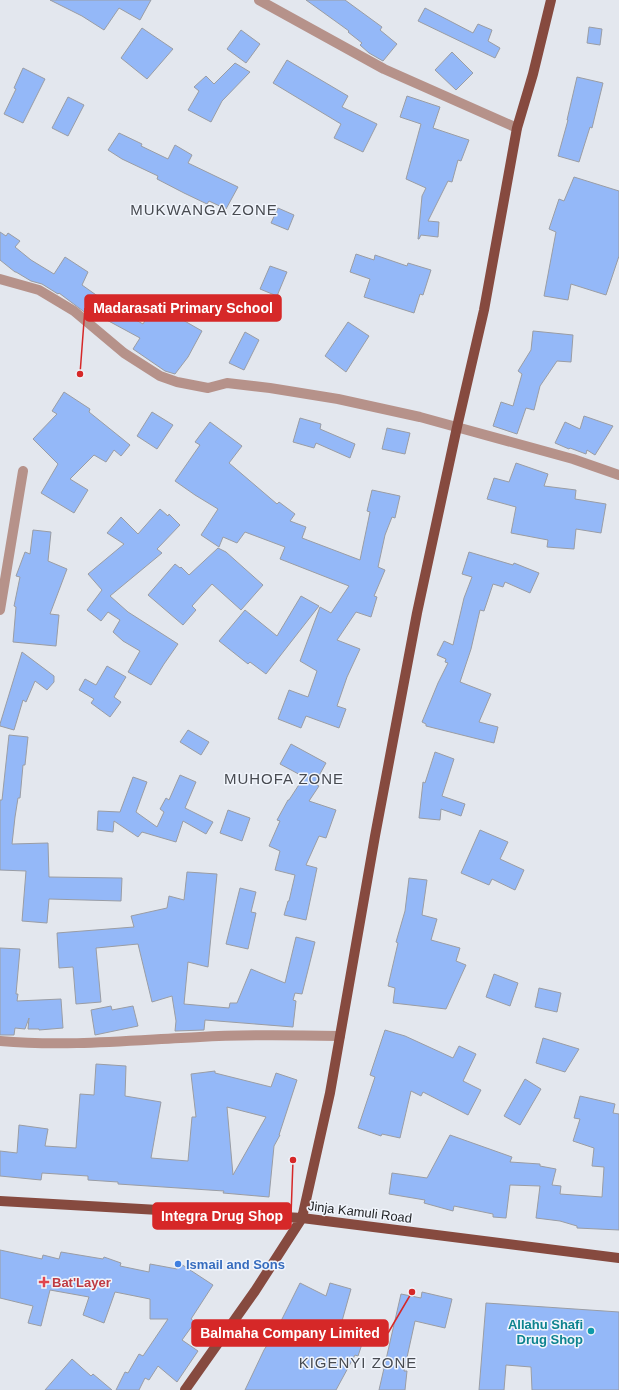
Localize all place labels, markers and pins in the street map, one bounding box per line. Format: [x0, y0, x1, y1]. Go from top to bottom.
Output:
callout: Madarasati Primary School [85, 295, 281, 321]
callout: Integra Drug Shop [153, 1203, 291, 1229]
place label: Ismail and Sons [186, 1257, 285, 1272]
marker: Ismail and Sons [173, 1259, 183, 1269]
place label: Bat'Layer [52, 1275, 111, 1290]
marker: Bat'Layer [39, 1277, 49, 1287]
place label: Allahu Shafi Drug Shop [508, 1317, 583, 1347]
callout: Balmaha Company Limited [192, 1320, 388, 1346]
marker: Allahu Shafi Drug Shop [586, 1326, 596, 1336]

